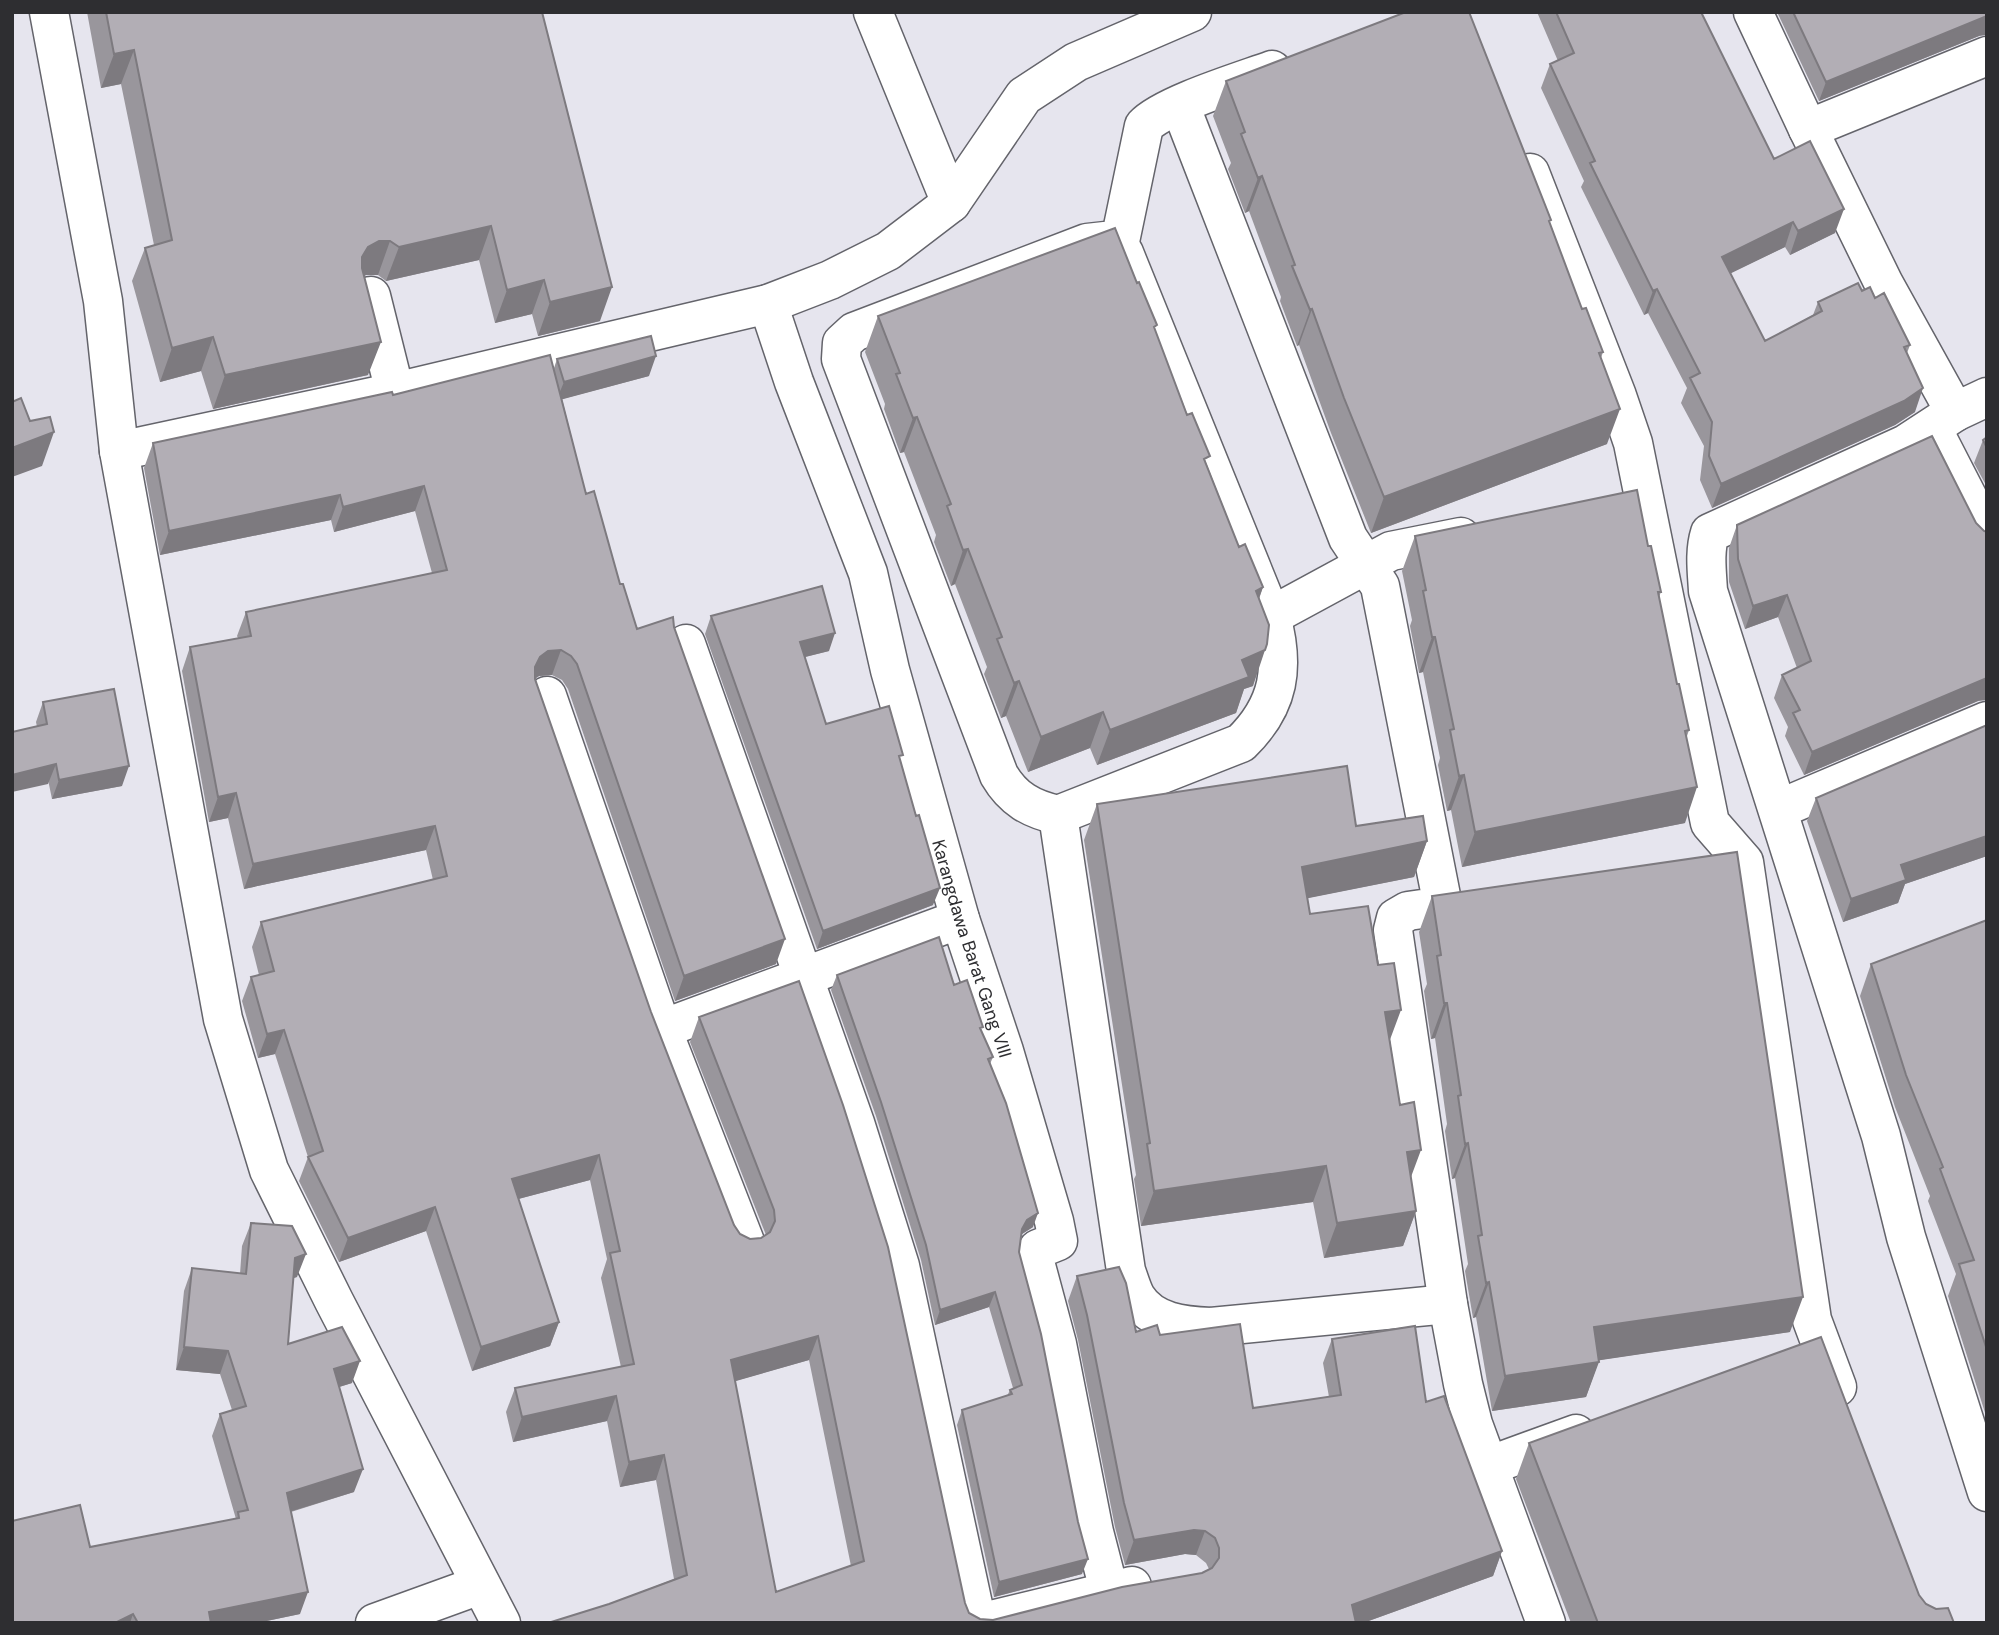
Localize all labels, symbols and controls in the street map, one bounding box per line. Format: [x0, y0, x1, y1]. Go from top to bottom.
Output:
street label: Karangdawa Barat Gang VIII [926, 837, 1017, 1061]

